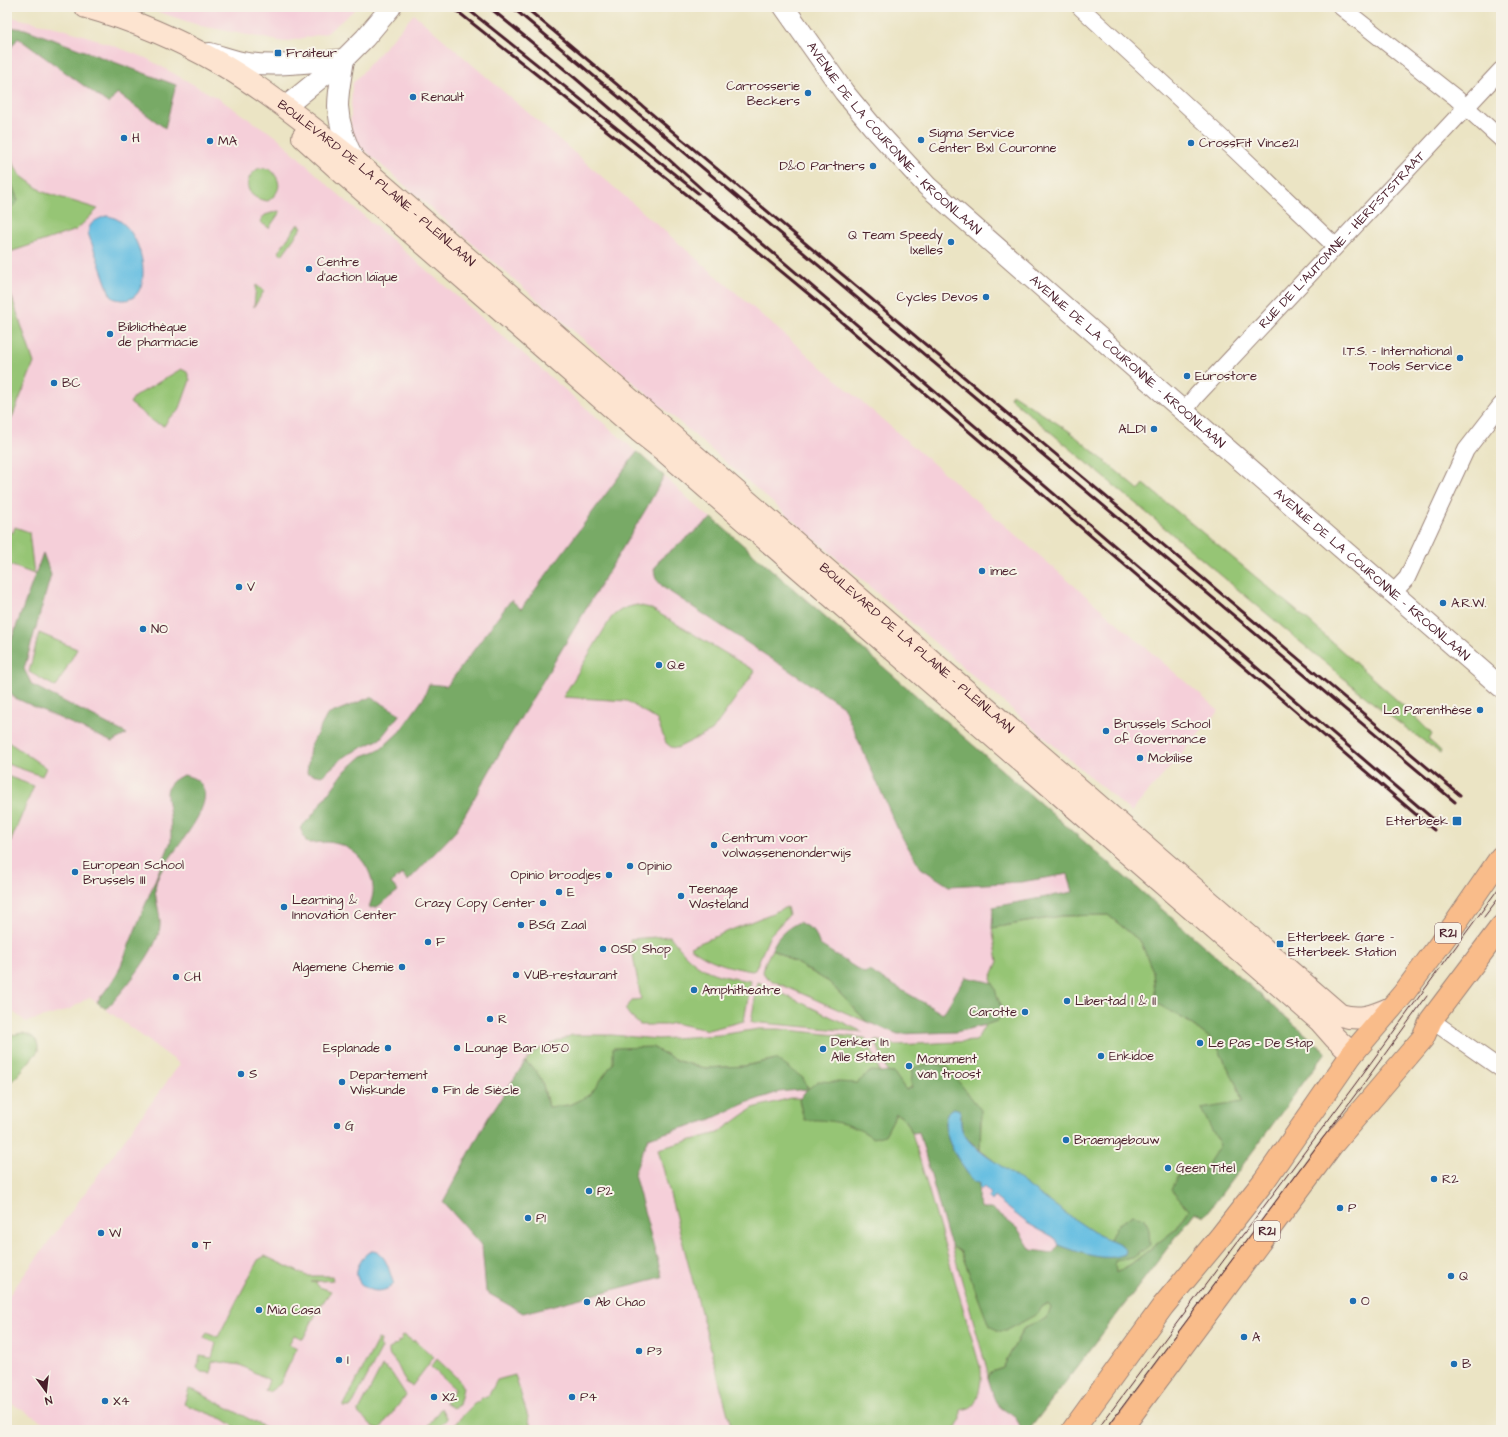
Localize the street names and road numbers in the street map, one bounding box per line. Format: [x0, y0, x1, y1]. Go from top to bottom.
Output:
street label: AVENUE DE LA COURONNE - KROONLAAN [802, 38, 986, 239]
street label: BOULEVARD DE LA PLAINE - PLEINLAAN [274, 96, 479, 271]
street label: RUE DE L'AUTOMNE - HERFSTSTRAAT [1255, 147, 1430, 332]
street label: AVENUE DE LA COURONNE - KROONLAAN [1026, 271, 1229, 452]
street label: AVENUE DE LA COURONNE - KROONLAAN [1270, 484, 1474, 665]
street label: BOULEVARD DE LA PLAINE - PLEINLAAN [816, 559, 1018, 738]
road number: R21 [1435, 923, 1461, 943]
road number: R21 [1254, 1221, 1280, 1241]

